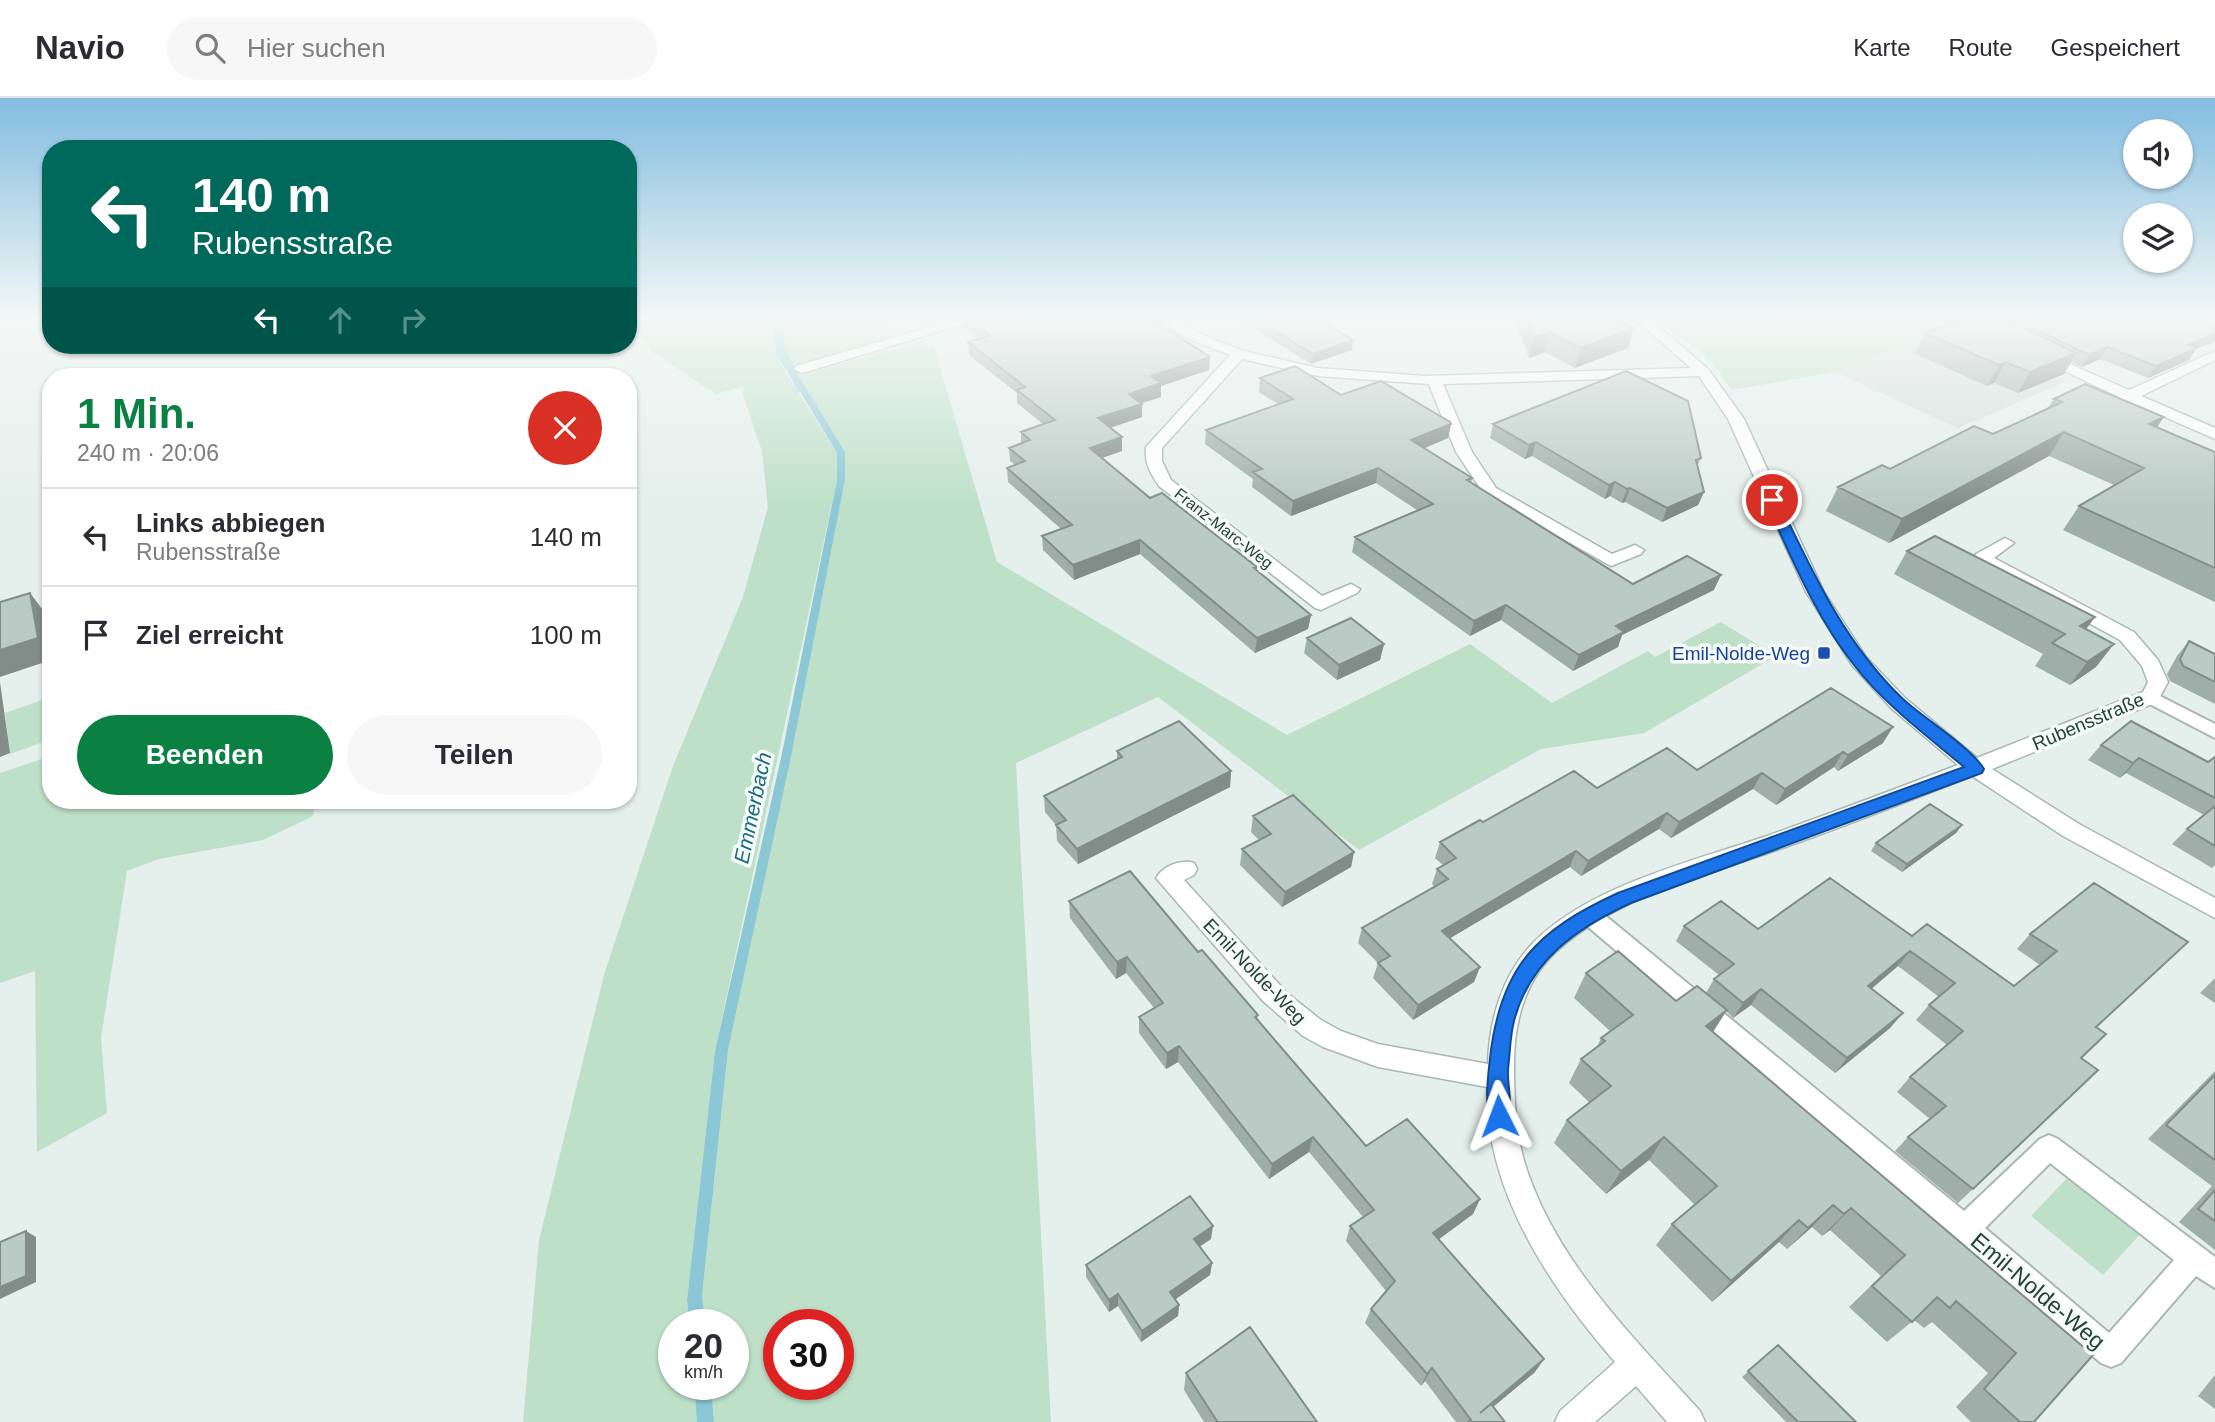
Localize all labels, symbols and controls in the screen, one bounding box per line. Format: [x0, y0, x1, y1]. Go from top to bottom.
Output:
search box [167, 17, 657, 80]
text: Navio [35, 29, 125, 66]
icon: search [191, 29, 229, 67]
text: Hier suchen [247, 33, 386, 63]
text: Karte [1853, 34, 1911, 61]
text: Route [1949, 34, 2013, 61]
text: Gespeichert [2051, 34, 2180, 61]
map controls [2123, 119, 2193, 273]
button: sound [2123, 119, 2193, 189]
icon: left [77, 168, 168, 259]
text: 140 m [192, 168, 331, 222]
button: layers [2123, 203, 2193, 273]
text: Rubensstraße [192, 225, 393, 261]
icon: left [248, 301, 286, 339]
icon: ahead [321, 301, 359, 339]
icon: right [394, 301, 432, 339]
text: 1 Min. [77, 390, 196, 437]
button: close [528, 391, 602, 465]
text: 240 m · 20:06 [77, 440, 219, 466]
pin [1742, 470, 1802, 530]
icon: arrive [1753, 481, 1791, 519]
street label: Franz-Marc-Weg [1171, 485, 1276, 572]
text: Links abbiegen [136, 508, 325, 538]
icon: left [77, 518, 115, 556]
text: 140 m [530, 522, 602, 552]
text: Rubensstraße [136, 539, 280, 565]
icon: arrive [77, 616, 115, 654]
text: Ziel erreicht [136, 620, 283, 650]
text: 100 m [530, 620, 602, 650]
place label: Emil-Nolde-Weg [1672, 643, 1810, 664]
marker: Emil-Nolde-Weg [1816, 645, 1832, 661]
street label: Rubensstraße [2029, 688, 2147, 754]
button: Beenden [77, 715, 333, 795]
button: Teilen [347, 715, 602, 795]
water label: Emmerbach [729, 750, 776, 866]
street label: Emil-Nolde-Weg [1199, 914, 1310, 1028]
position arrow [1462, 1079, 1536, 1153]
street label: Emil-Nolde-Weg [1966, 1227, 2110, 1355]
speed limit sign: 30 [763, 1309, 854, 1400]
text: 20 [684, 1326, 723, 1365]
text: km/h [684, 1362, 723, 1382]

